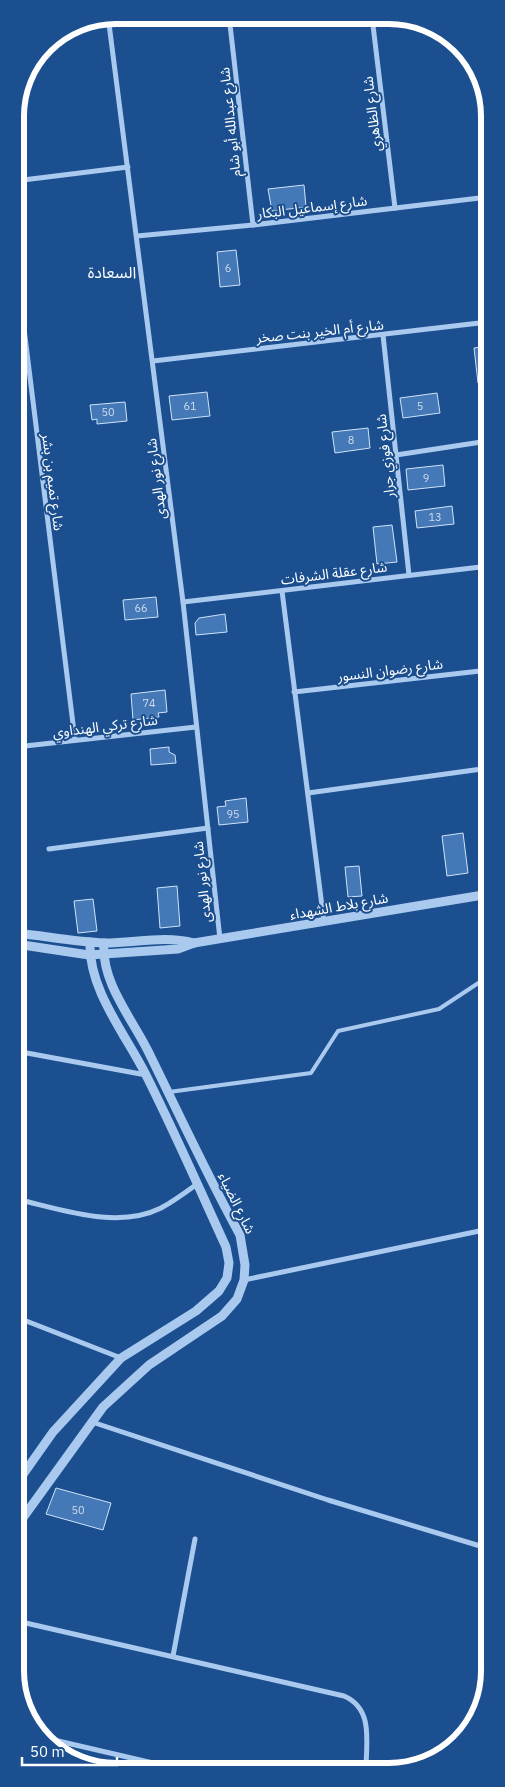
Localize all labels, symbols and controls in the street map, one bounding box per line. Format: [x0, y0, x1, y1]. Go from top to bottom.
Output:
street label: شارع عبدالله أبو شام [215, 66, 247, 178]
street label: شارع الظاهري [358, 75, 388, 153]
street label: شارع إسماعيل البكار [255, 191, 368, 225]
house number: 6 [225, 261, 231, 275]
district label: السعادة [88, 262, 136, 282]
street label: شارع أم الخير بنت صخر [254, 315, 385, 349]
house number: 61 [183, 399, 197, 413]
house number: 5 [417, 399, 423, 413]
house number: 50 [101, 405, 115, 419]
street label: شارع فوزي جرار [372, 413, 401, 500]
street label: شارع تميم بن بشر [36, 431, 68, 532]
house number: 8 [348, 433, 354, 447]
street label: شارع نور الهدى [142, 437, 172, 521]
house number: 9 [423, 471, 429, 485]
house number: 13 [428, 510, 442, 524]
street label: شارع عقلة الشرفات [280, 558, 389, 590]
house number: 66 [134, 601, 148, 615]
street label: شارع رضوان النسور [335, 655, 444, 688]
house number: 74 [142, 696, 156, 710]
street label: شارع تركي الهنداوي [51, 711, 159, 744]
house number: 95 [226, 807, 240, 821]
street label: شارع نور الهدى [189, 840, 217, 924]
street label: شارع بلاط الشهداء [288, 888, 390, 925]
street label: شارع الضياء [213, 1169, 260, 1237]
house number: 50 [71, 1503, 85, 1517]
scale bar [22, 1734, 118, 1766]
text: 50 m [30, 1742, 65, 1761]

